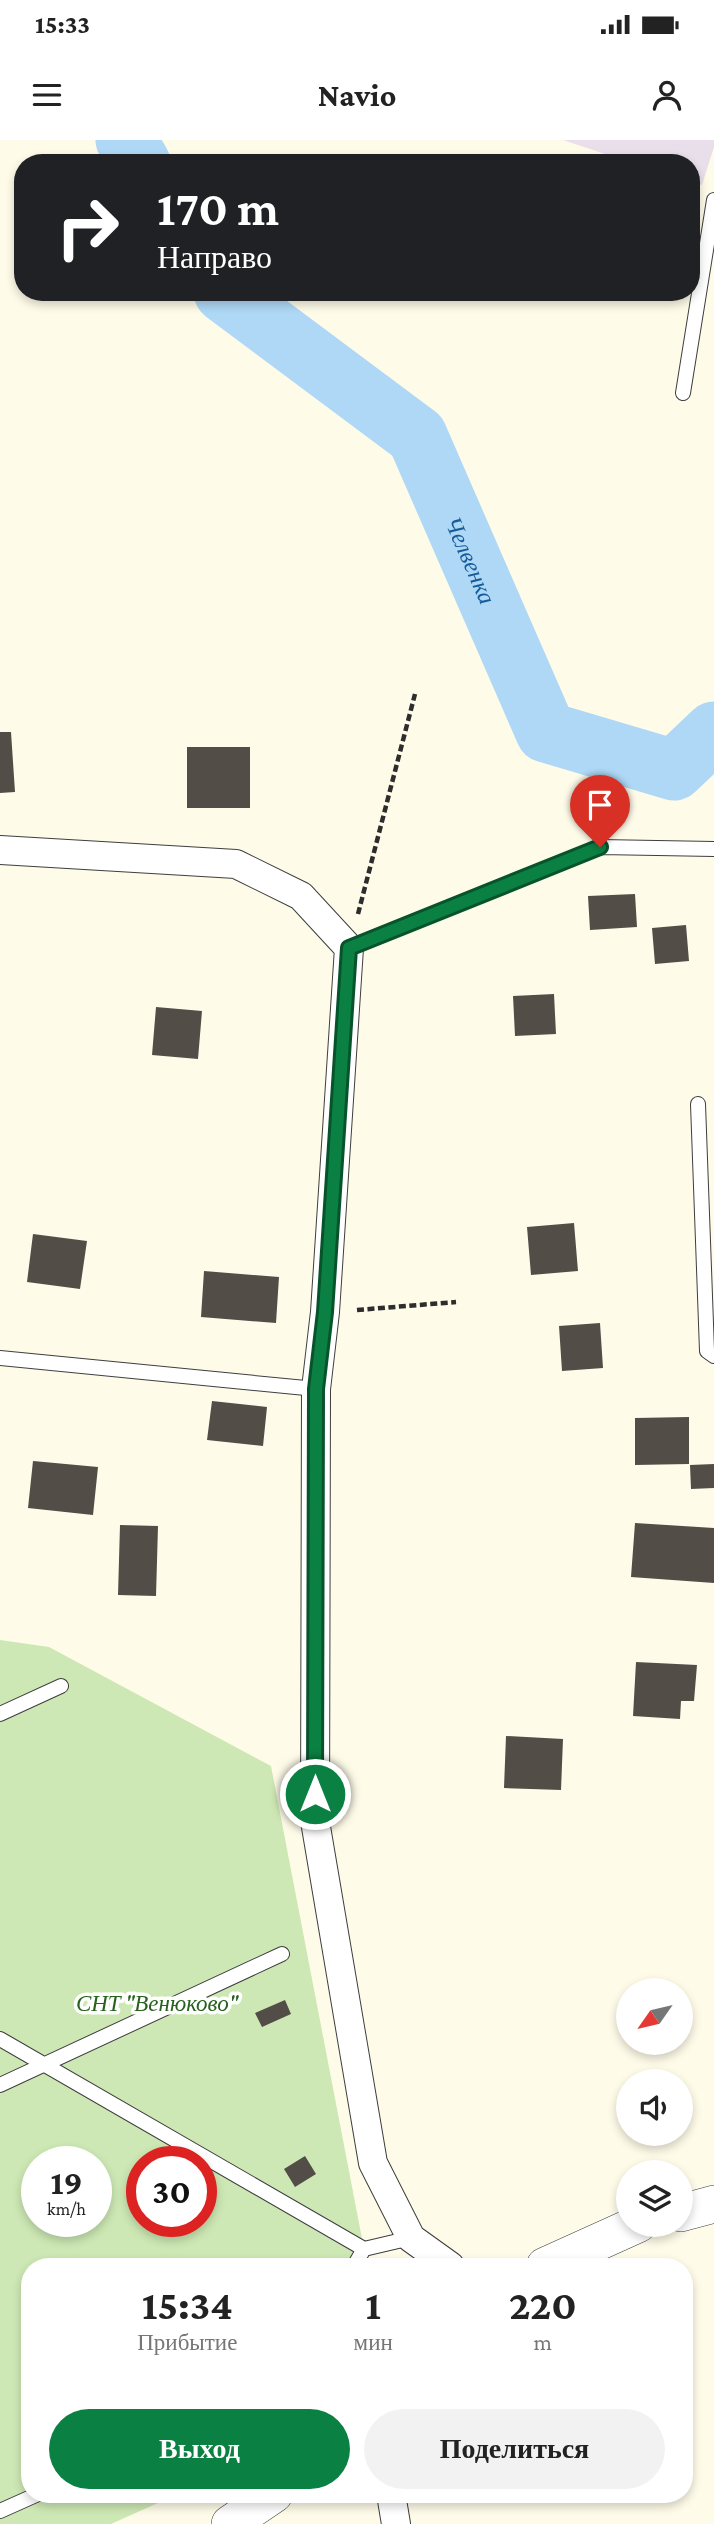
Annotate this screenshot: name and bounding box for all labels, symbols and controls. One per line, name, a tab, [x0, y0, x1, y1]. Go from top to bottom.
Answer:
text: 15:33	[35, 10, 90, 39]
icon: menu	[28, 76, 66, 114]
icon: person	[648, 76, 686, 114]
text: Navio	[318, 77, 396, 113]
text: 170 m	[157, 181, 279, 236]
icon: right	[42, 182, 133, 273]
text: Направо	[157, 239, 272, 275]
water label: Челвенка	[440, 512, 502, 608]
pin	[570, 775, 630, 847]
icon: arrive	[581, 786, 619, 824]
position arrow	[278, 1757, 352, 1831]
north arrow	[616, 1978, 693, 2054]
map controls	[616, 1978, 693, 2237]
park label: СНТ "Венюково"	[76, 1990, 240, 2016]
button: sound	[616, 2069, 693, 2146]
speed limit sign: 30	[126, 2146, 217, 2237]
button: layers	[616, 2160, 693, 2237]
text: 19	[50, 2163, 83, 2202]
text: km/h	[47, 2199, 86, 2219]
text: 15:34	[142, 2281, 233, 2328]
text: 1	[365, 2281, 381, 2328]
text: 220	[509, 2281, 577, 2328]
text: Прибытие	[137, 2329, 237, 2355]
text: мин	[354, 2329, 393, 2355]
text: m	[534, 2329, 552, 2355]
button: Выход	[49, 2409, 350, 2489]
button: Поделиться	[364, 2409, 665, 2489]

